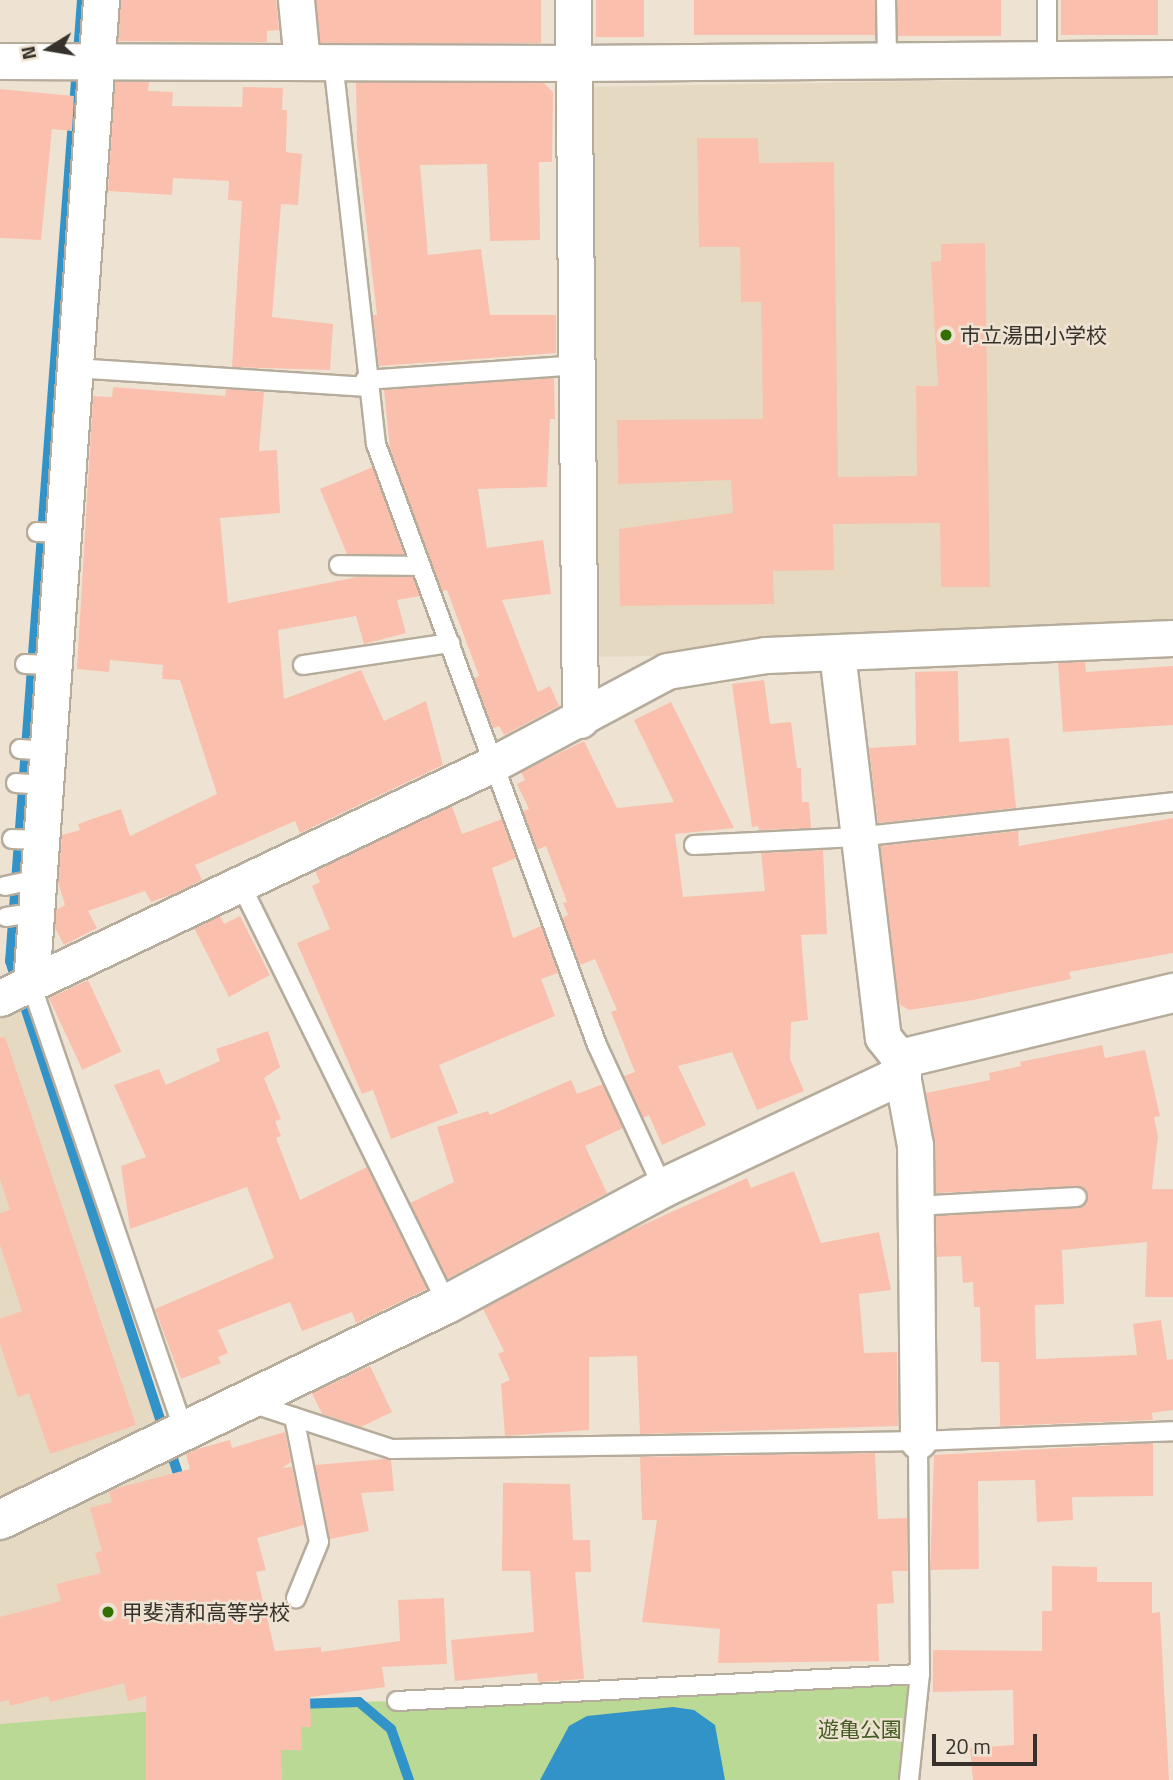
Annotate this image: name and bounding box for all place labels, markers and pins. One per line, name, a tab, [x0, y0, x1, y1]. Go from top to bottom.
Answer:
place label: 市立湯田小学校	[960, 322, 1107, 348]
marker: 市立湯田小学校	[938, 327, 954, 343]
place label: 甲斐清和高等学校	[122, 1599, 290, 1625]
marker: 甲斐清和高等学校	[100, 1604, 116, 1620]

